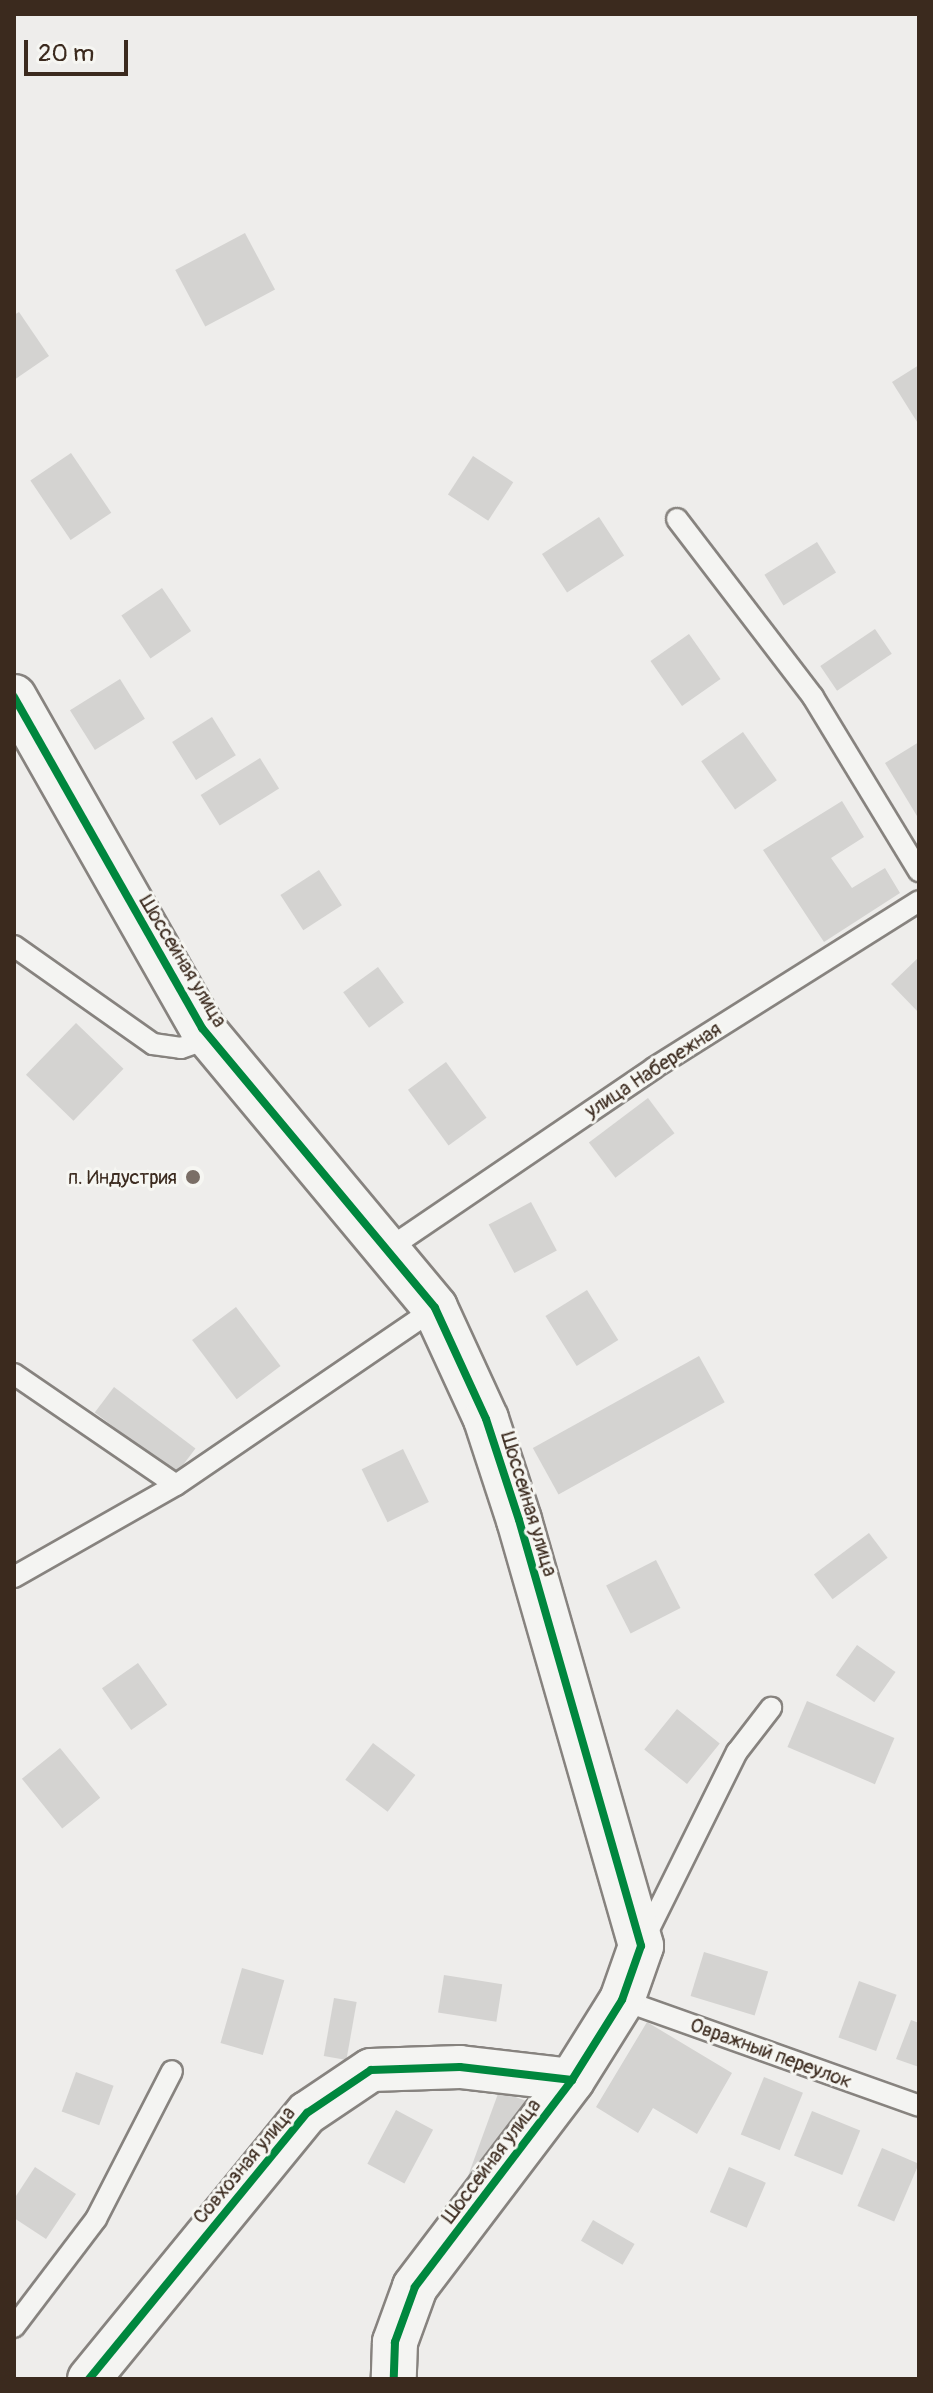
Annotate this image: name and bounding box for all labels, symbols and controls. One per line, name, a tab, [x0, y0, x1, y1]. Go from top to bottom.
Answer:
scale bar	[28, 24, 132, 74]
text: 20 m	[38, 39, 94, 68]
street label: Шоссейная улица	[134, 891, 232, 1031]
street label: улица Набережная	[580, 1017, 726, 1123]
place label: п. Индустрия	[68, 1165, 177, 1189]
marker: п. Индустрия	[184, 1168, 202, 1186]
street label: Шоссейная улица	[496, 1429, 562, 1579]
street label: Овражный переулок	[687, 2013, 855, 2093]
street label: Шоссейная улица	[436, 2094, 546, 2228]
street label: Совхозная улица	[188, 2101, 300, 2229]

